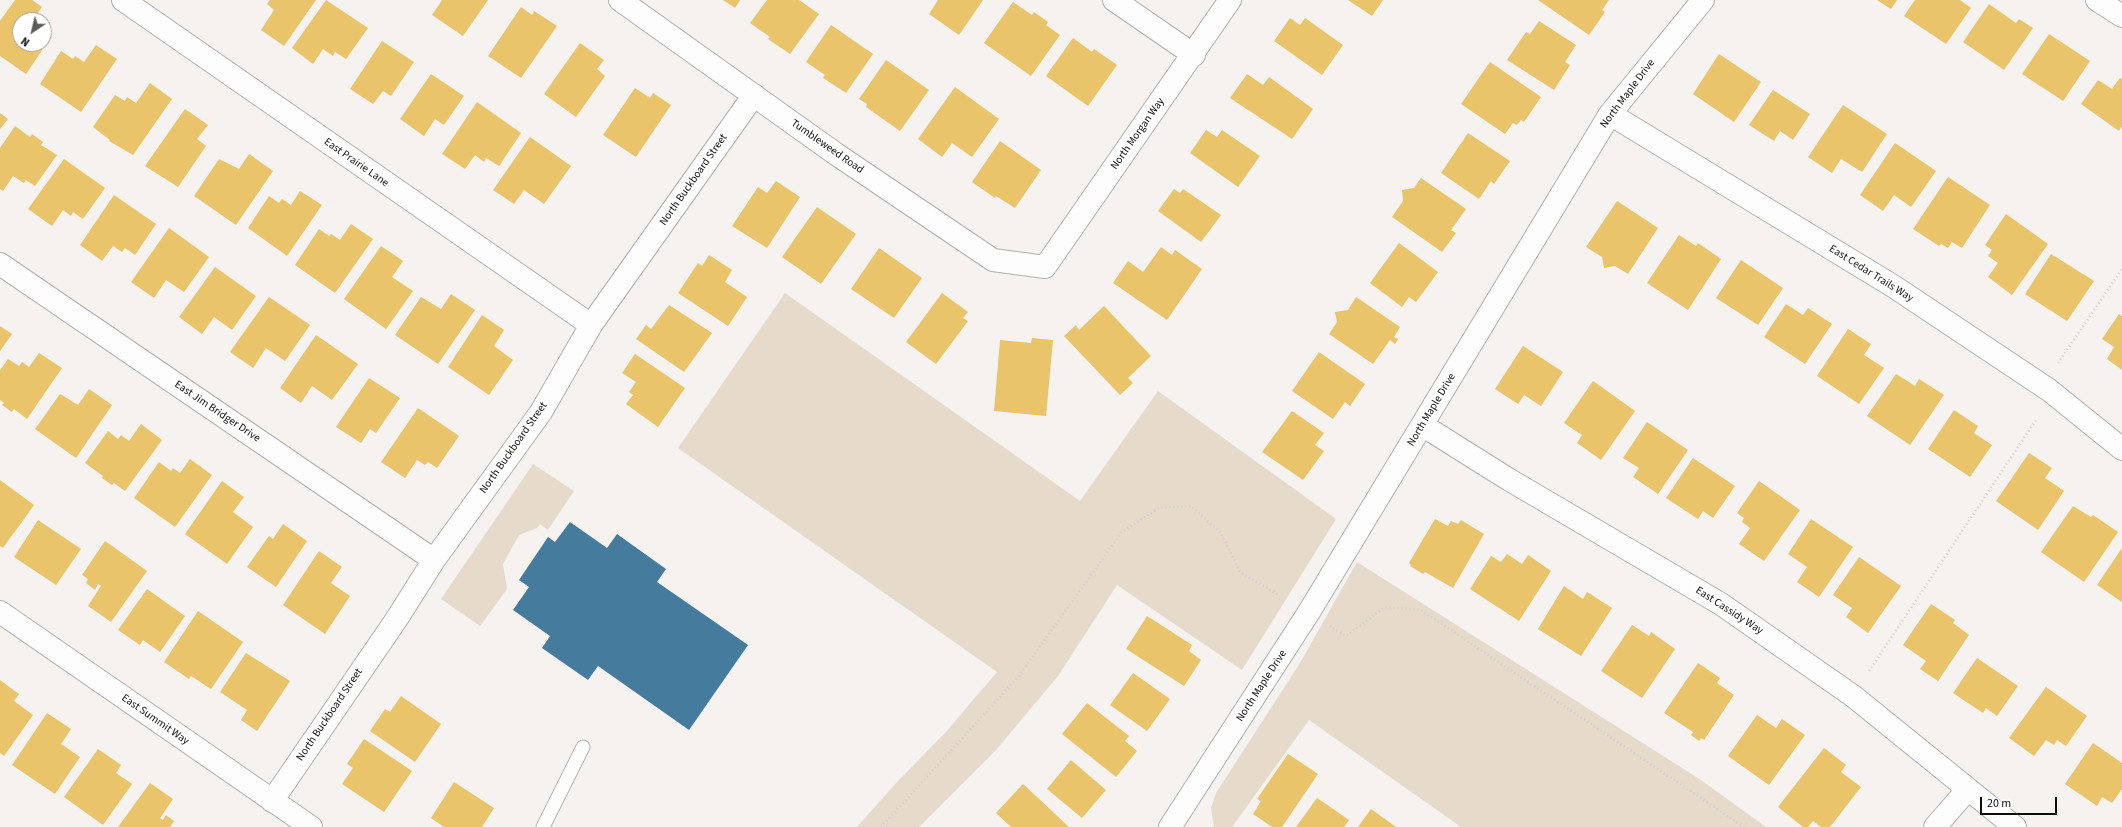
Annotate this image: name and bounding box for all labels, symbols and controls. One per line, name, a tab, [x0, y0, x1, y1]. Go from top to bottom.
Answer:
north arrow	[12, 12, 52, 52]
text: N	[18, 33, 33, 50]
street label: North Maple Drive	[1598, 57, 1658, 131]
street label: North Morgan Way	[1108, 96, 1168, 172]
street label: Tumbleweed Road	[788, 117, 866, 177]
street label: North Buckboard Street	[657, 132, 731, 228]
street label: East Prairie Lane	[321, 136, 391, 190]
street label: East Cedar Trails Way	[1826, 243, 1916, 305]
street label: North Maple Drive	[1405, 371, 1459, 449]
street label: East Jim Bridger Drive	[172, 378, 262, 446]
street label: North Buckboard Street	[477, 400, 551, 496]
street label: East Cassidy Way	[1693, 584, 1765, 638]
street label: North Maple Drive	[1234, 648, 1290, 724]
street label: North Buckboard Street	[294, 666, 366, 764]
street label: East Summit Way	[119, 692, 191, 748]
scale bar	[1982, 789, 2059, 815]
text: 20 m	[1987, 795, 2011, 812]

